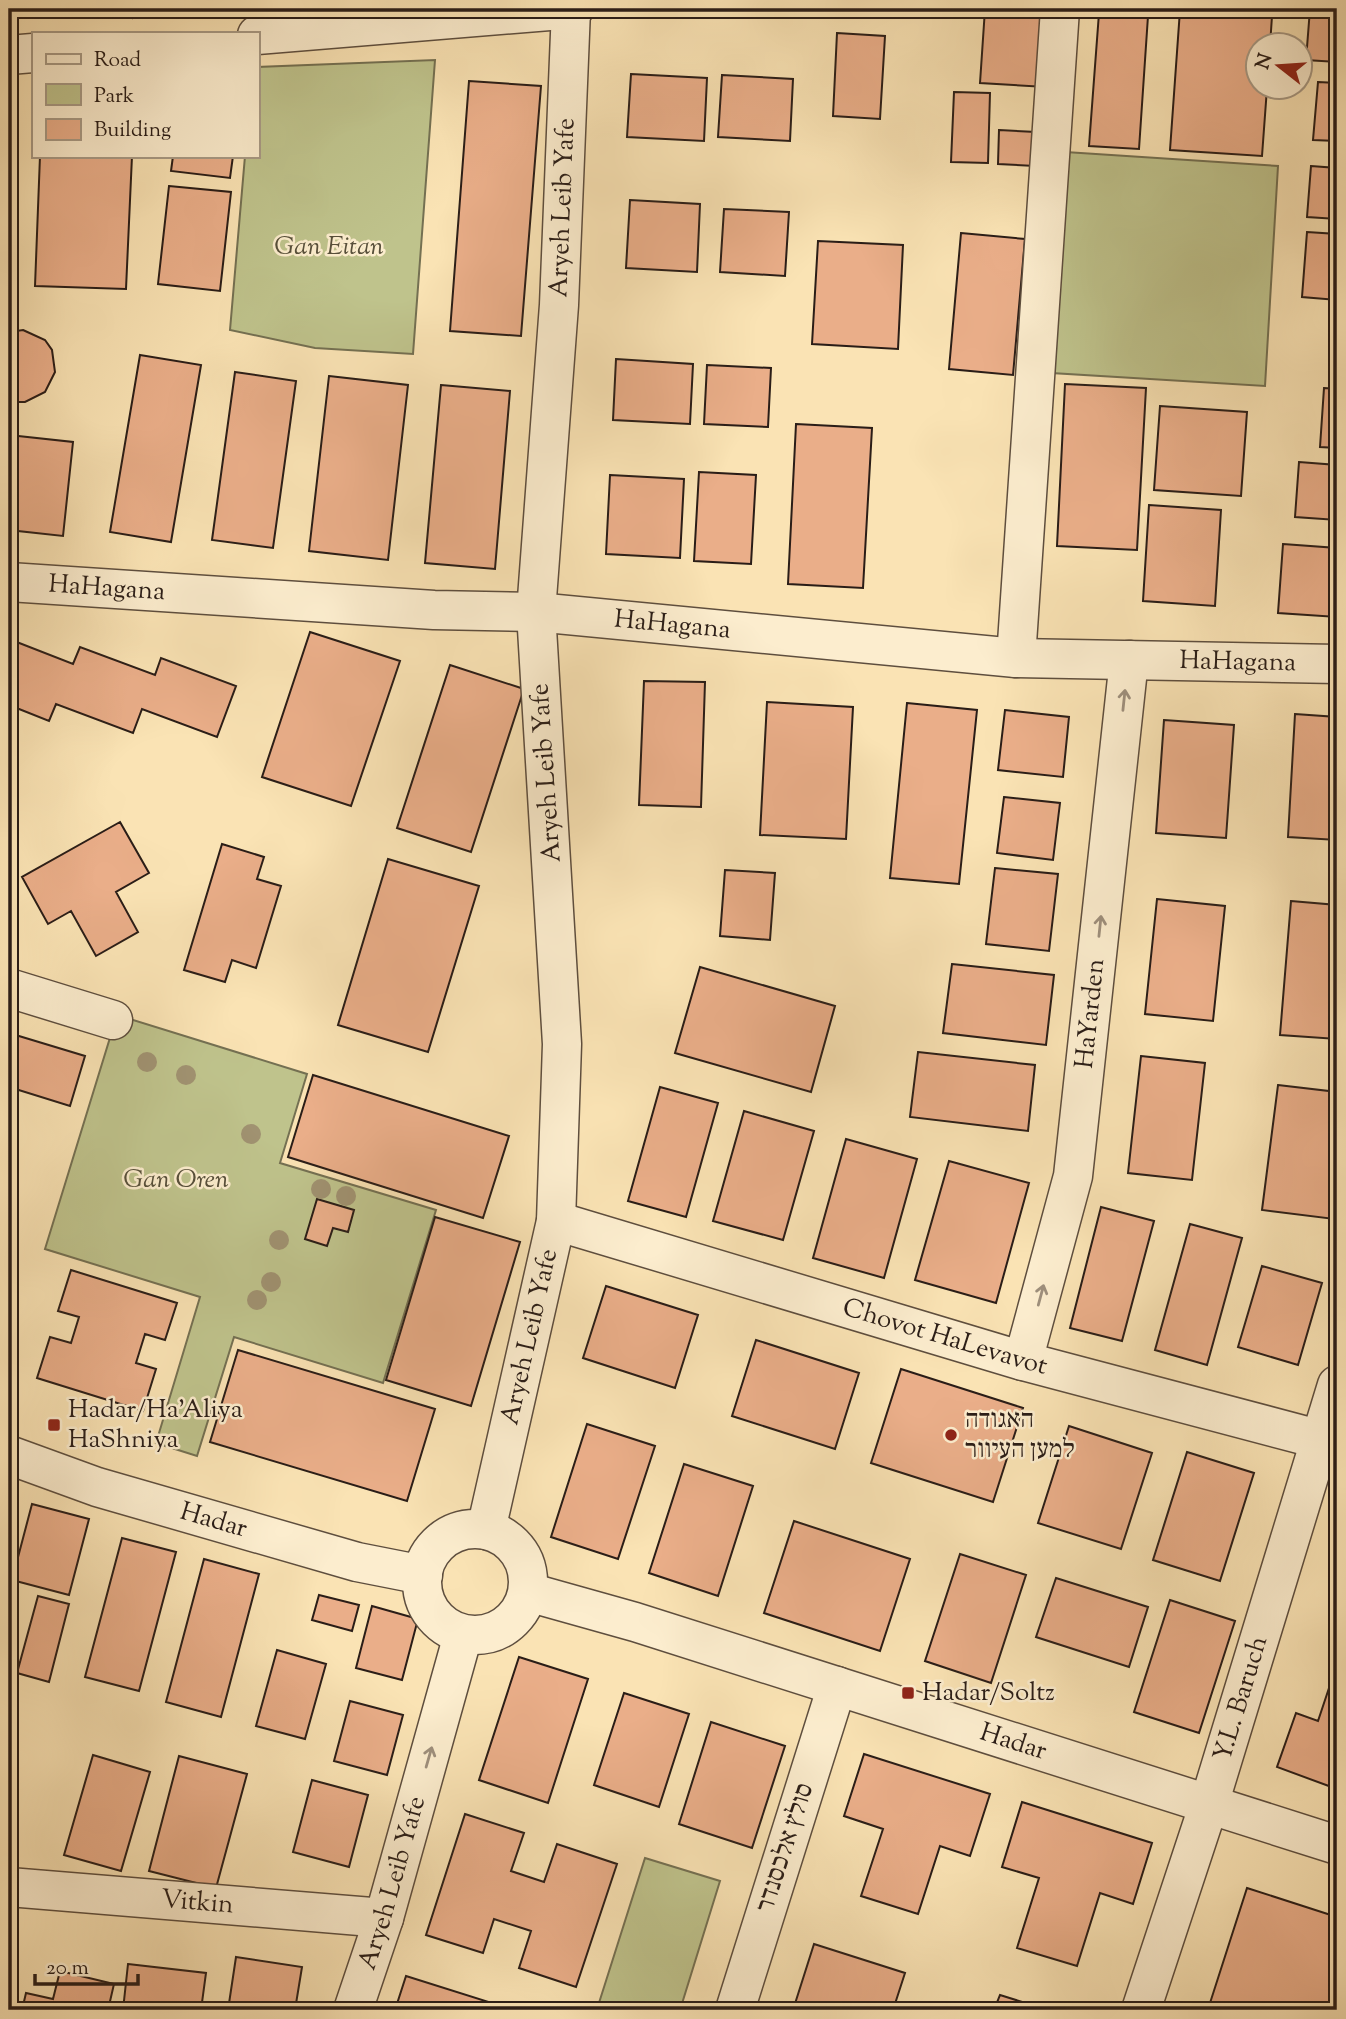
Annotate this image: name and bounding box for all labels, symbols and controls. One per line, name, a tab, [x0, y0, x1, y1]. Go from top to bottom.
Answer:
legend	[32, 32, 259, 158]
north arrow	[1244, 32, 1314, 102]
text: Road	[94, 46, 141, 76]
text: N	[1250, 51, 1280, 73]
text: Park	[94, 82, 135, 112]
text: Building	[94, 116, 171, 146]
street label: Aryeh Leib Yafe	[541, 117, 585, 298]
park label: Gan Eitan	[274, 229, 384, 266]
street label: HaHagana	[47, 566, 166, 611]
street label: HaHagana	[613, 601, 732, 649]
street label: HaHagana	[1179, 643, 1297, 682]
street label: Aryeh Leib Yafe	[522, 682, 572, 864]
one-way arrow	[1118, 689, 1131, 712]
one-way arrow	[1094, 916, 1107, 938]
street label: HaYarden	[1066, 957, 1115, 1070]
park label: Gan Oren	[123, 1162, 229, 1199]
street label: Aryeh Leib Yafe	[492, 1245, 568, 1429]
one-way arrow	[1035, 1284, 1048, 1307]
street label: Chovot HaLevavot	[838, 1289, 1051, 1385]
place label: Hadar/Ha'Aliya HaShniya	[68, 1392, 243, 1459]
place label: האגודה למען העיוור	[965, 1402, 1075, 1469]
marker: Hadar/Ha'Aliya HaShniya	[46, 1417, 62, 1433]
marker: האגודה למען העיוור	[943, 1427, 959, 1443]
street label: Hadar	[176, 1493, 252, 1548]
street label: Y.L. Baruch	[1205, 1632, 1278, 1766]
place label: Hadar/Soltz	[922, 1675, 1055, 1712]
marker: Hadar/Soltz	[900, 1685, 916, 1701]
street label: Hadar	[975, 1714, 1052, 1770]
one-way arrow	[423, 1747, 436, 1769]
street label: סולץ אלכסנדר	[748, 1778, 824, 1918]
street label: Aryeh Leib Yafe	[349, 1792, 436, 1975]
street label: Vitkin	[160, 1881, 235, 1924]
scale bar	[35, 1942, 138, 1986]
text: 20 m	[46, 1954, 89, 1984]

